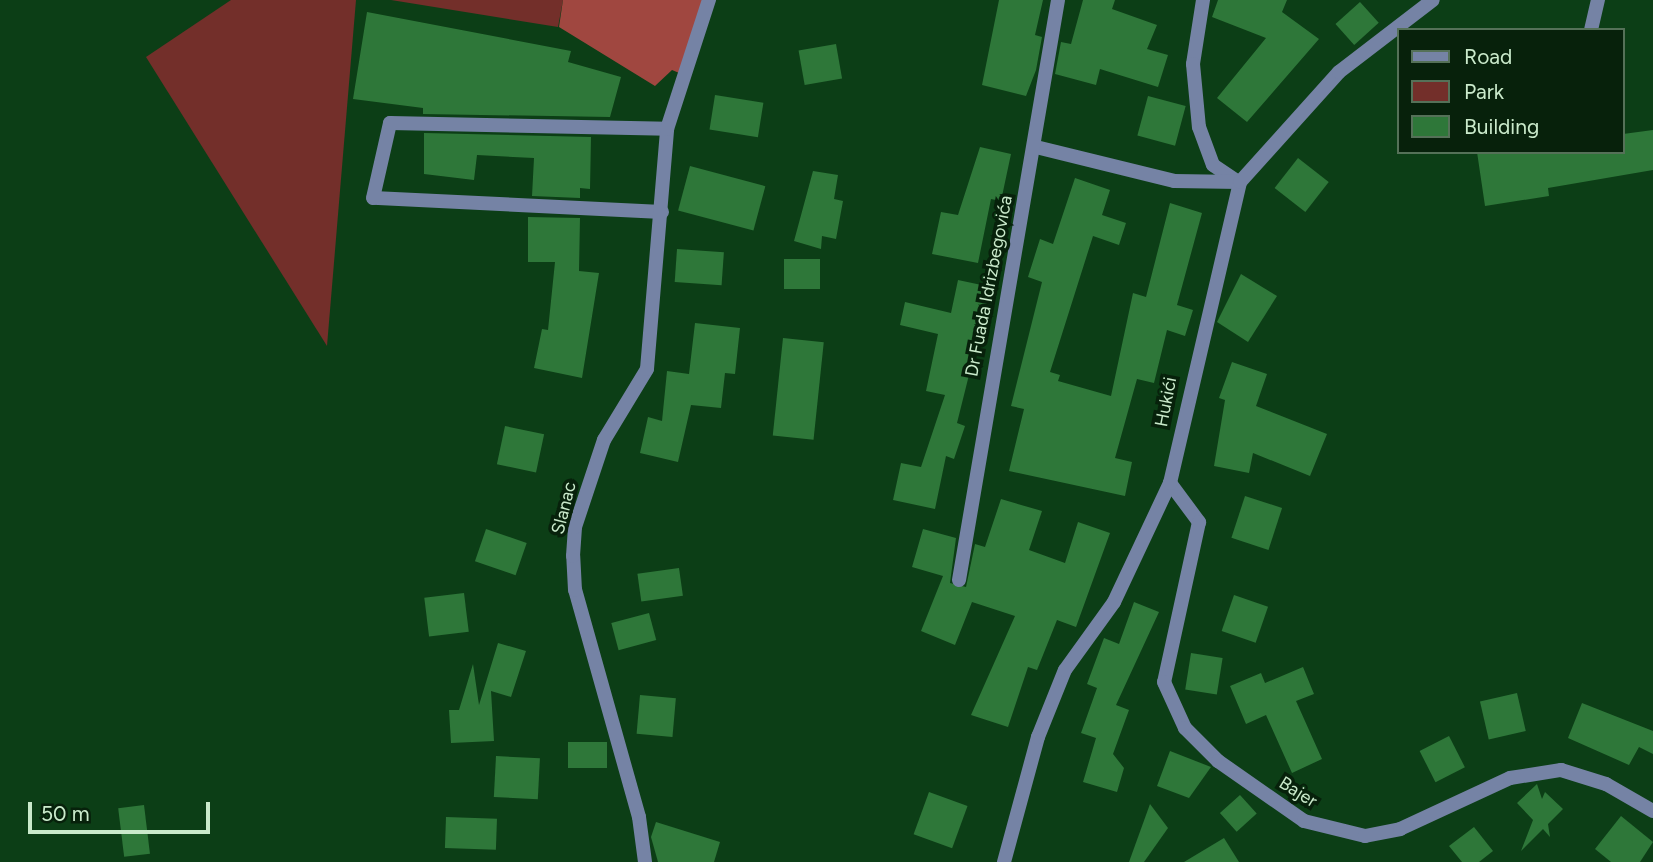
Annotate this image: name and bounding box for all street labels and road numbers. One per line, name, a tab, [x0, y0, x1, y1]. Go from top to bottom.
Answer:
street label: Dr Fuada Idrizbegovića	[961, 194, 1017, 378]
street label: Hukići	[1151, 375, 1181, 429]
street label: Slanac	[547, 480, 581, 536]
street label: Bajer	[1275, 772, 1321, 812]

